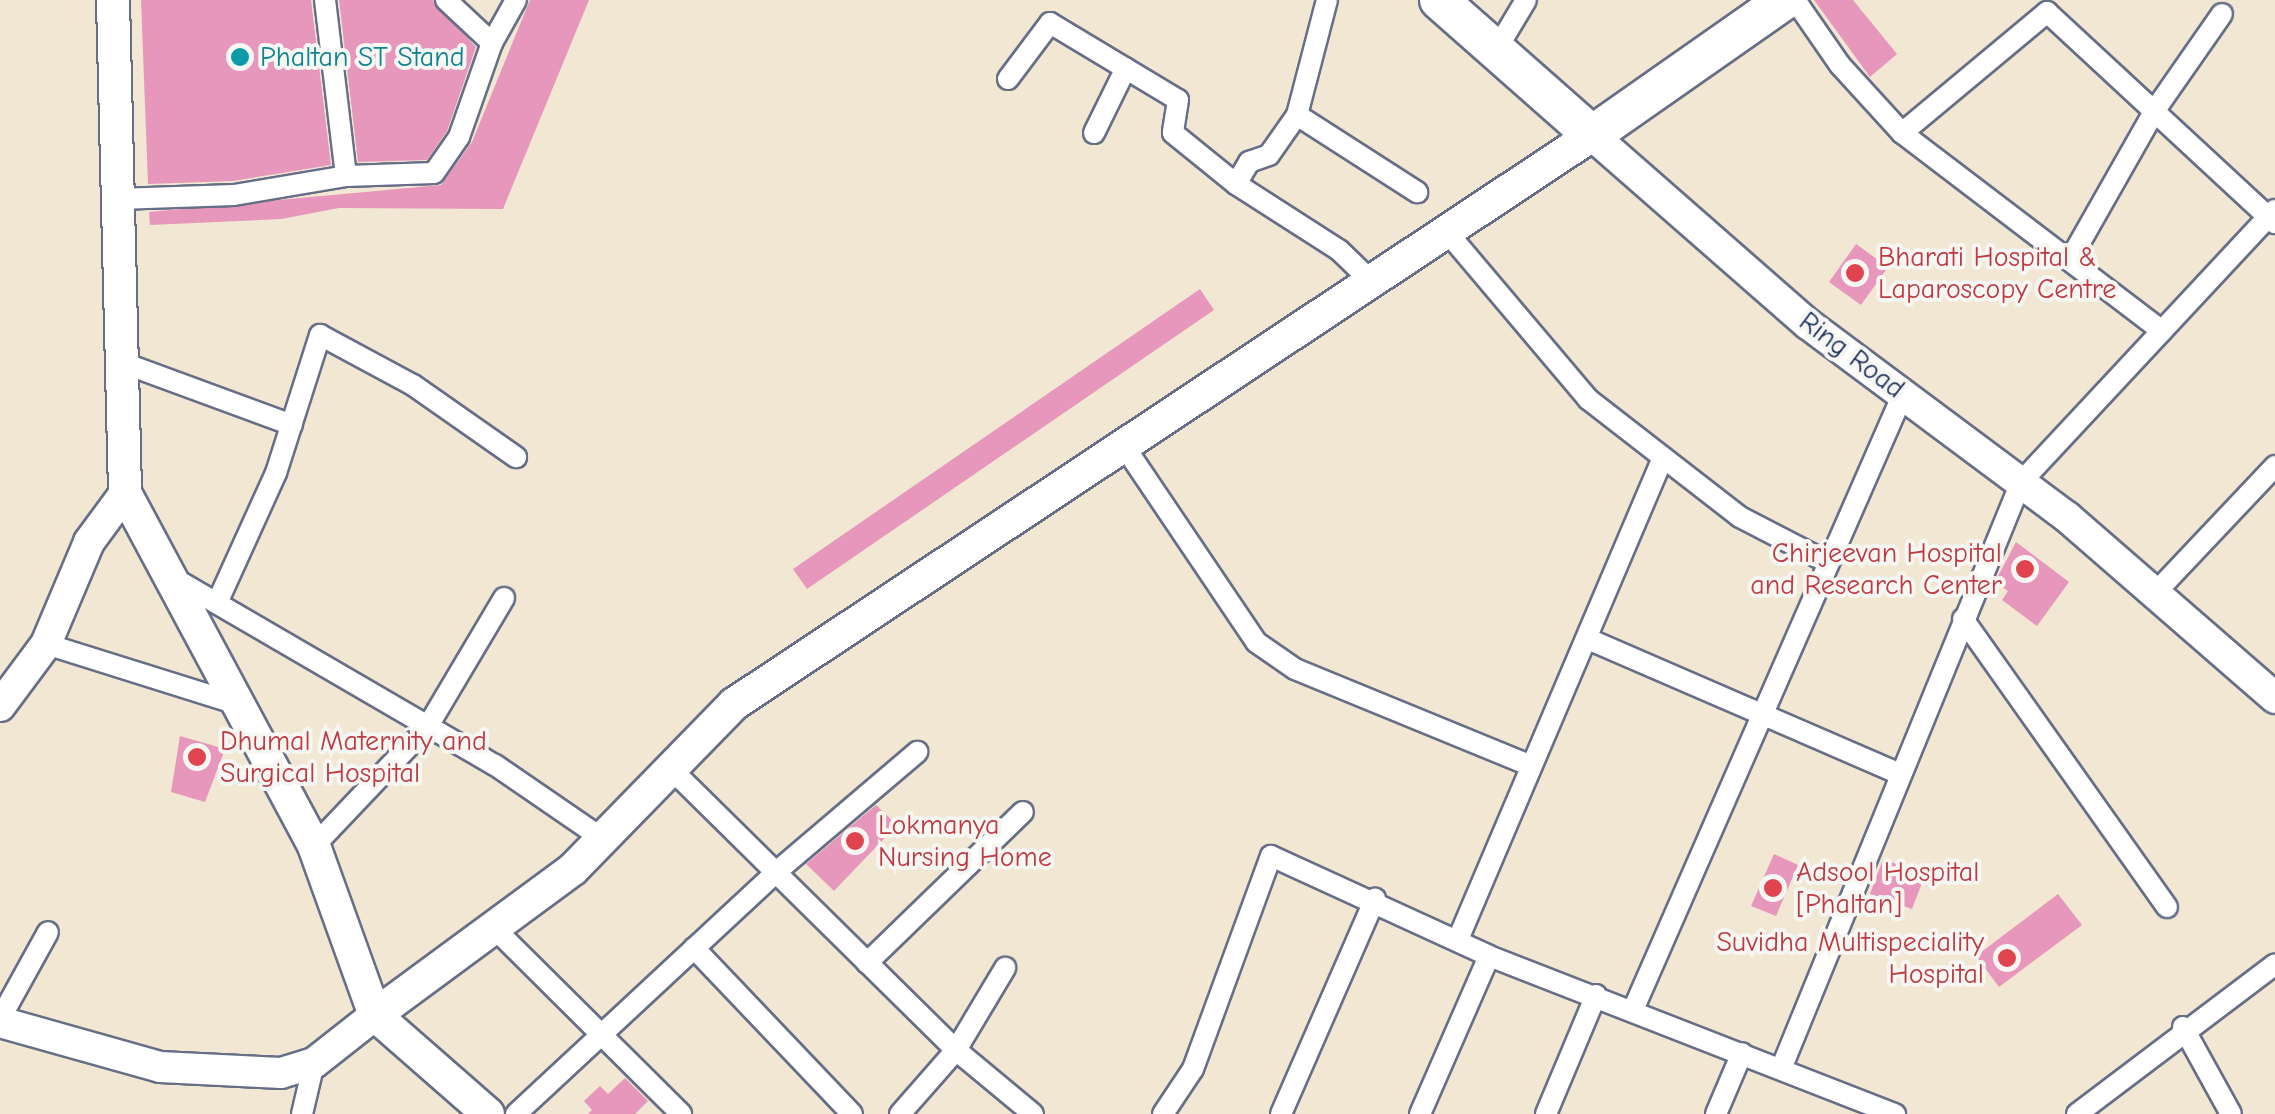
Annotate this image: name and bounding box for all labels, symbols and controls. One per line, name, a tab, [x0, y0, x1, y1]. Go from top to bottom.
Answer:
place label: Phaltan ST Stand	[260, 40, 465, 74]
marker: Phaltan ST Stand	[229, 46, 251, 68]
place label: Bharati Hospital & Laparoscopy Centre	[1878, 240, 2116, 306]
marker: Bharati Hospital & Laparoscopy Centre	[1842, 260, 1868, 286]
street label: Ring Road	[1793, 305, 1911, 405]
place label: Chirjeevan Hospital and Research Center	[1750, 536, 2002, 602]
marker: Chirjeevan Hospital and Research Center	[2012, 556, 2038, 582]
place label: Dhumal Maternity and Surgical Hospital	[220, 724, 487, 790]
marker: Dhumal Maternity and Surgical Hospital	[184, 744, 210, 770]
place label: Lokmanya Nursing Home	[878, 808, 1052, 874]
marker: Lokmanya Nursing Home	[842, 828, 868, 854]
place label: Adsool Hospital [Phaltan]	[1796, 855, 1979, 921]
marker: Adsool Hospital [Phaltan]	[1760, 875, 1786, 901]
place label: Suvidha Multispeciality Hospital	[1716, 925, 1984, 991]
marker: Suvidha Multispeciality Hospital	[1994, 945, 2020, 971]

